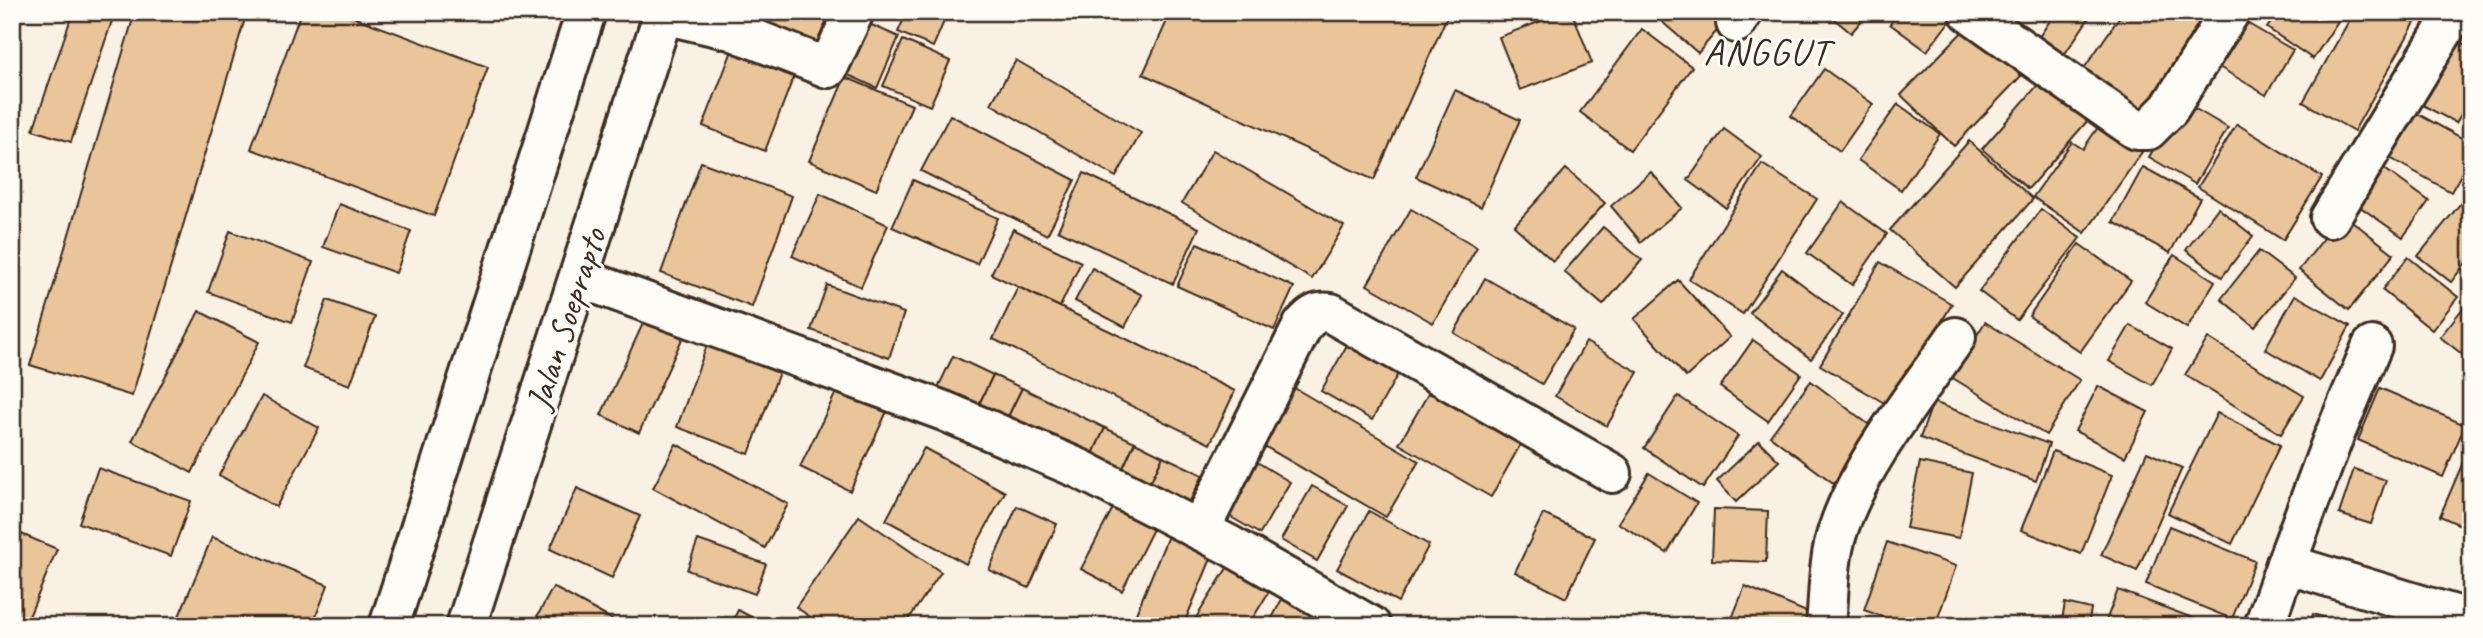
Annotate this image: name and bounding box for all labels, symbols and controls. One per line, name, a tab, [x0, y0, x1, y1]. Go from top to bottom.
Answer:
district label: ANGGUT	[1704, 28, 1836, 75]
street label: Jalan Soeprapto	[515, 221, 617, 417]

